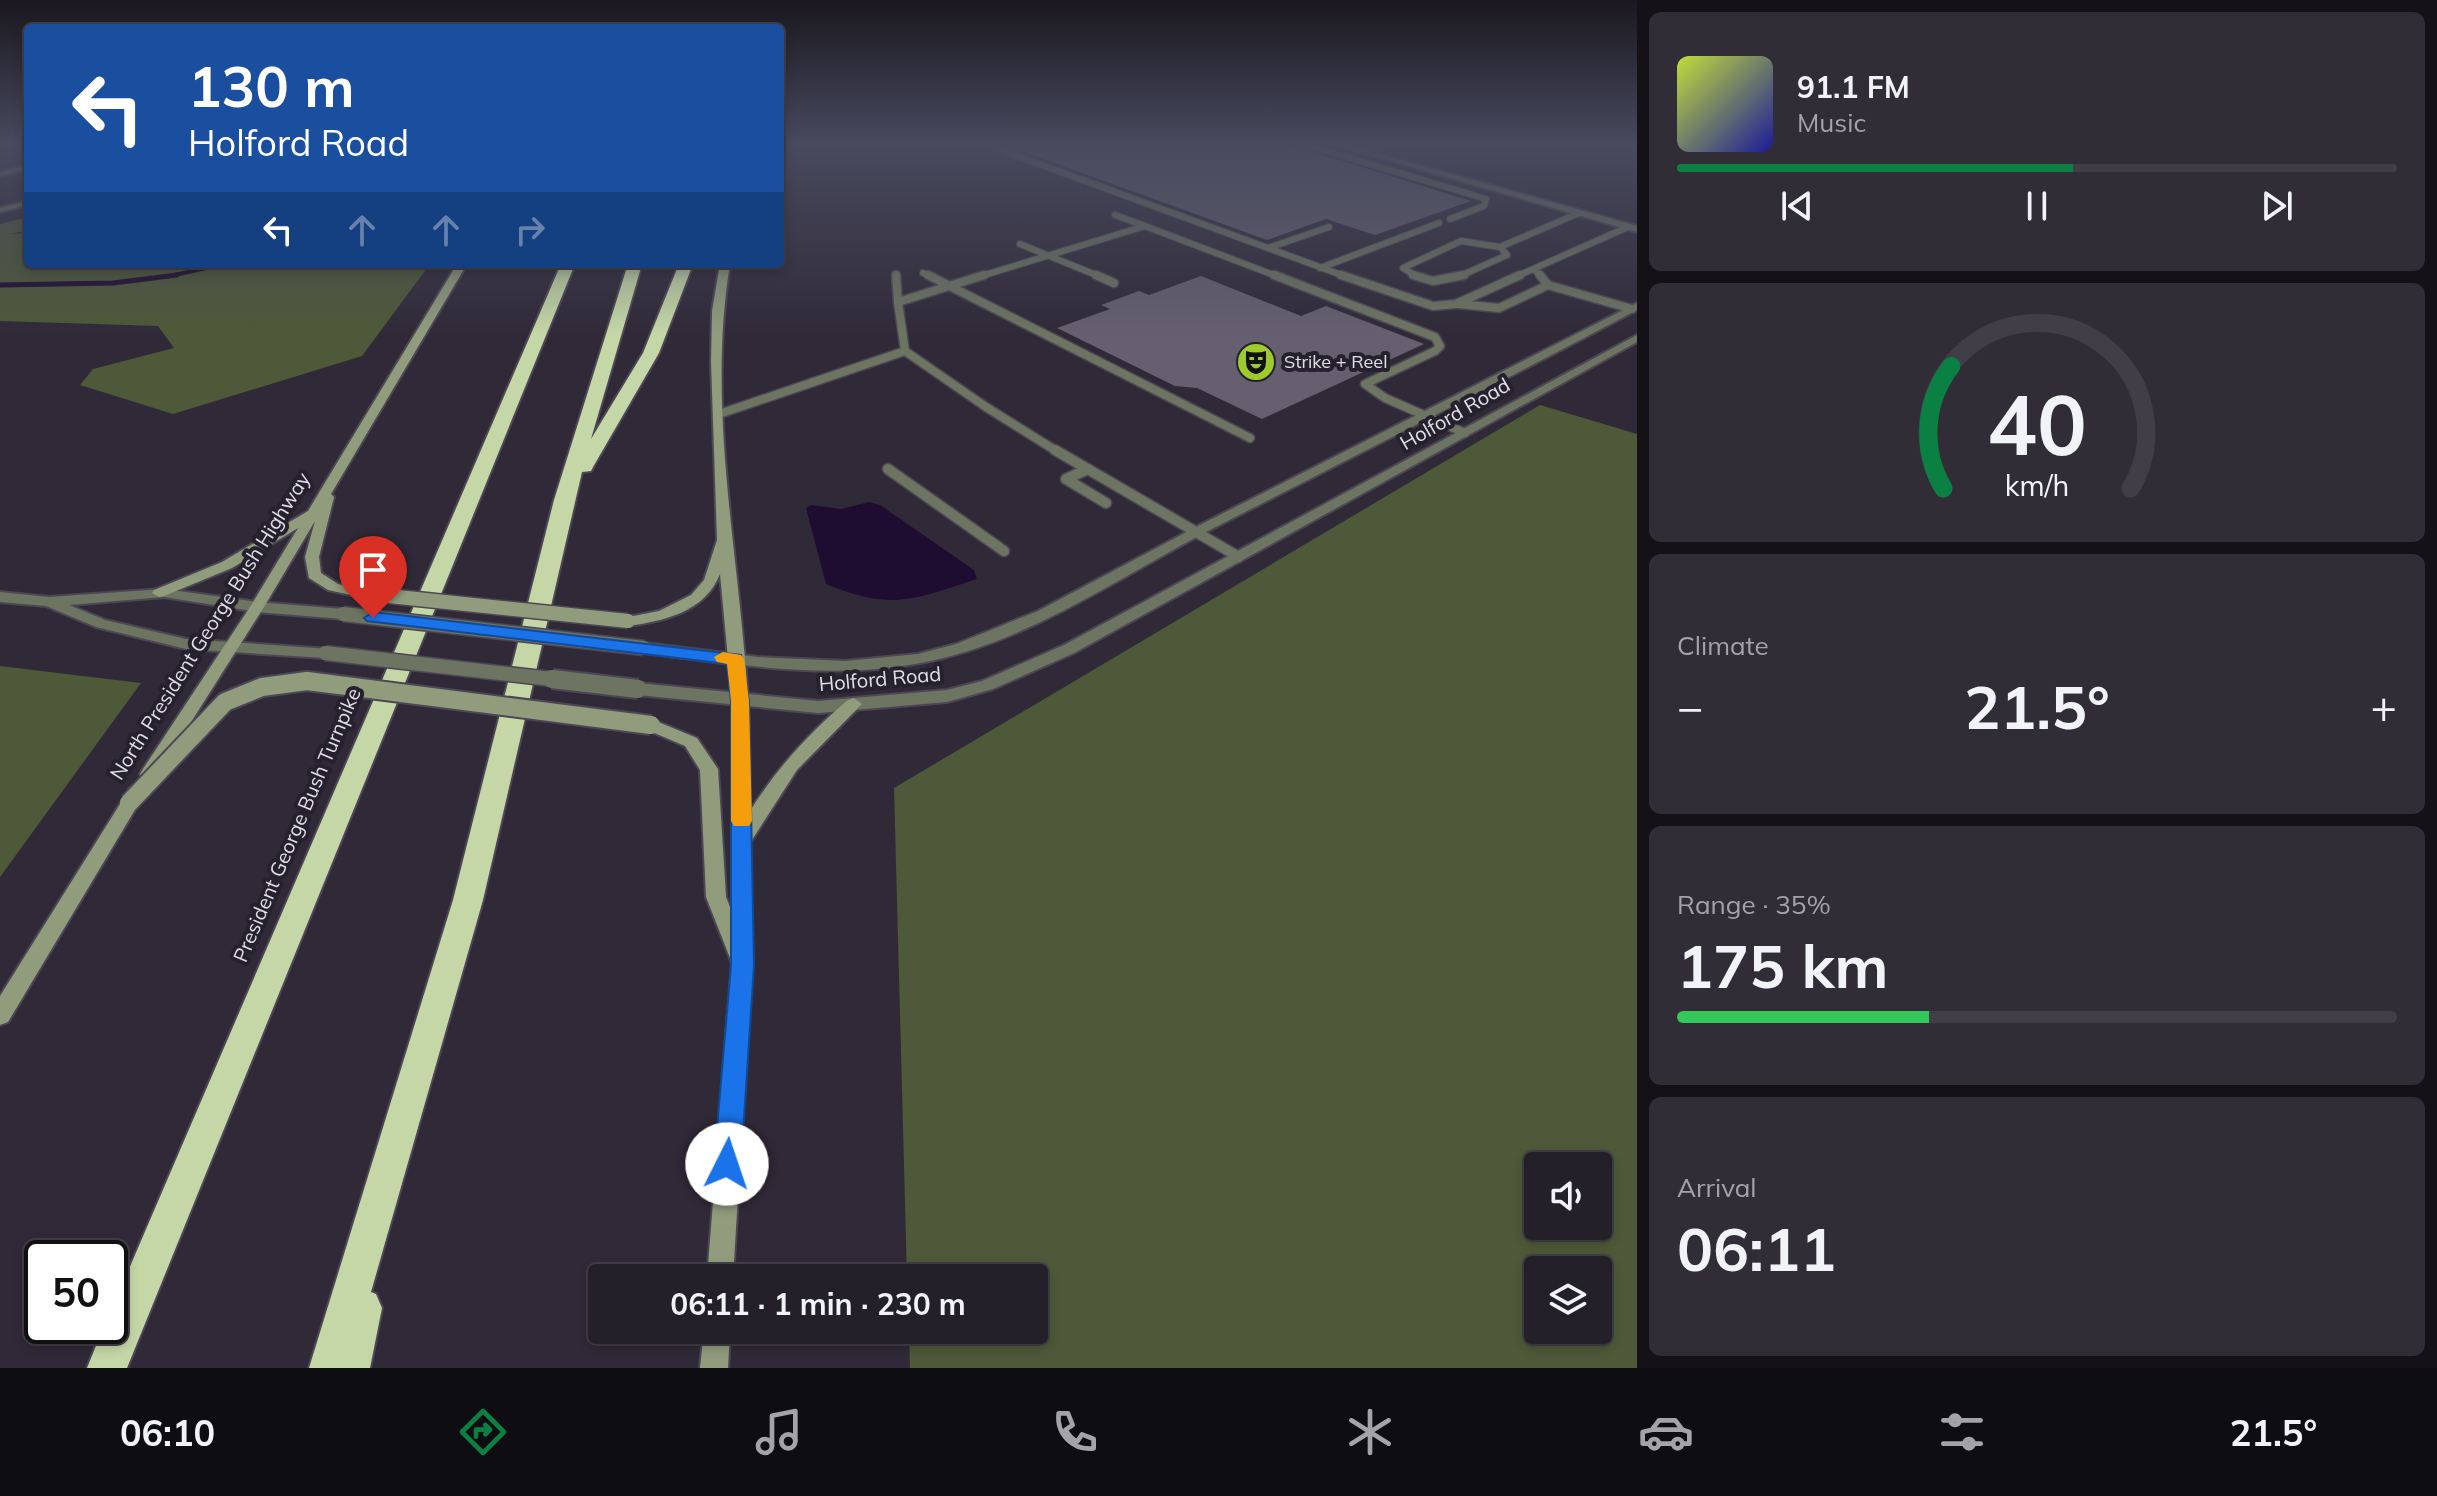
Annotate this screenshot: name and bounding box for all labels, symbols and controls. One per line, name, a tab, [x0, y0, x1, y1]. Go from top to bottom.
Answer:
text: 130 m	[188, 51, 355, 121]
icon: left	[56, 56, 160, 160]
text: 91.1 FM	[1797, 68, 1910, 106]
text: Music	[1797, 106, 1866, 139]
text: Holford Road	[188, 120, 409, 165]
icon: previous	[1775, 184, 1819, 228]
icon: pause	[2015, 184, 2059, 228]
icon: next	[2255, 184, 2299, 228]
icon: left	[256, 208, 300, 252]
icon: ahead	[340, 208, 384, 252]
icon: ahead	[424, 208, 468, 252]
icon: right	[508, 208, 552, 252]
theatre icon: Strike + Reel	[1235, 341, 1277, 383]
place label: Strike + Reel	[1284, 350, 1387, 373]
text: 40	[1987, 370, 2087, 475]
street label: Holford Road	[1395, 372, 1514, 455]
street label: North President George Bush Highway	[104, 467, 315, 784]
text: km/h	[2005, 467, 2069, 503]
pin	[339, 536, 407, 618]
icon: arrive	[351, 548, 395, 592]
text: Climate	[1677, 629, 1769, 662]
street label: Holford Road	[818, 661, 942, 696]
text: 21.5°	[1964, 669, 2110, 744]
text: −	[1677, 679, 1703, 734]
text: +	[2371, 679, 2397, 734]
street label: President George Bush Turnpike	[227, 684, 366, 966]
text: Range · 35%	[1677, 888, 1831, 921]
text: 175 km	[1677, 928, 1889, 1003]
position arrow	[685, 1122, 769, 1206]
map controls	[1524, 1152, 1612, 1344]
button: sound	[1524, 1152, 1612, 1240]
text: Arrival	[1677, 1171, 1757, 1204]
text: 06:11	[1677, 1211, 1836, 1286]
speed limit sign: 50	[24, 1240, 128, 1344]
button: layers	[1524, 1256, 1612, 1344]
text: 06:11 · 1 min · 230 m	[670, 1285, 966, 1323]
icon: directions	[455, 1404, 511, 1460]
icon: music	[751, 1404, 807, 1460]
icon: phone	[1047, 1404, 1103, 1460]
icon: climate	[1342, 1404, 1398, 1460]
icon: car	[1638, 1404, 1694, 1460]
icon: filters	[1934, 1404, 1990, 1460]
text: 06:10	[120, 1410, 215, 1455]
text: 21.5°	[2230, 1410, 2317, 1455]

